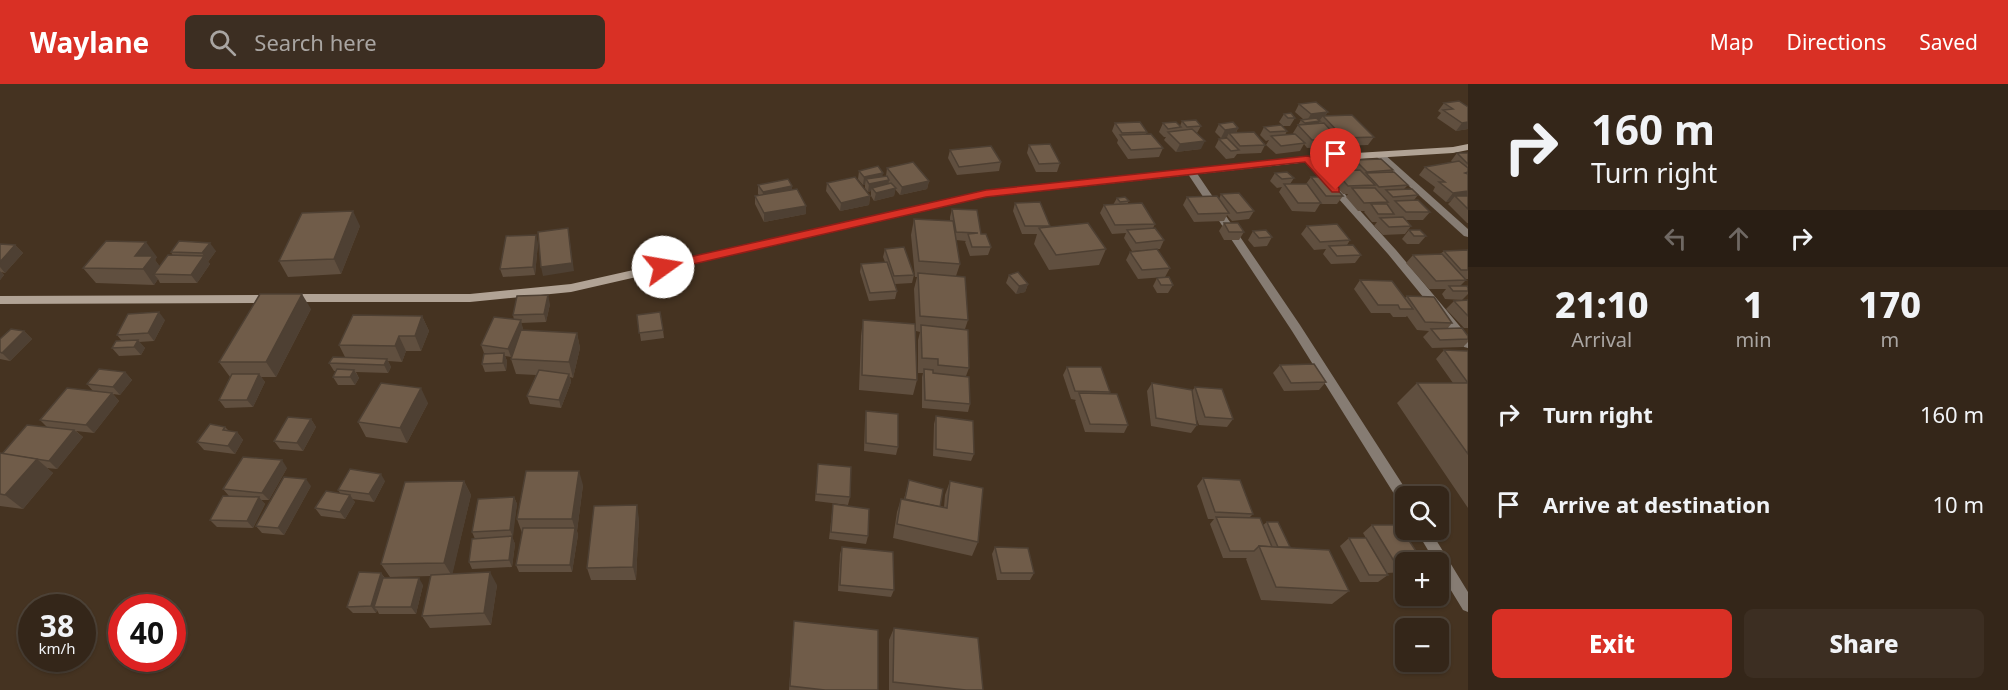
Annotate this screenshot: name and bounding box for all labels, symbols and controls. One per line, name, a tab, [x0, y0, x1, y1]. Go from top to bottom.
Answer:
search box	[185, 15, 605, 69]
text: Waylane	[30, 23, 149, 61]
icon: search	[206, 26, 239, 59]
text: Search here	[254, 27, 377, 57]
text: Map	[1710, 28, 1754, 56]
text: Directions	[1787, 28, 1886, 56]
text: Saved	[1919, 28, 1978, 56]
text: 160 m	[1591, 100, 1715, 157]
icon: right	[1492, 108, 1570, 186]
pin	[1310, 128, 1361, 190]
icon: arrive	[1319, 137, 1352, 170]
text: Turn right	[1591, 154, 1717, 191]
icon: left	[1659, 222, 1692, 255]
icon: ahead	[1722, 222, 1755, 255]
icon: right	[1785, 222, 1818, 255]
position arrow	[631, 235, 695, 299]
text: 21:10	[1555, 280, 1648, 329]
text: 1	[1743, 280, 1764, 329]
text: 170	[1859, 280, 1921, 329]
text: Arrival	[1571, 326, 1632, 353]
text: min	[1735, 326, 1772, 353]
text: m	[1880, 326, 1899, 353]
icon: right	[1492, 398, 1525, 431]
text: Turn right	[1543, 399, 1653, 429]
text: 160 m	[1920, 399, 1984, 429]
map controls	[1395, 486, 1449, 672]
button: search	[1395, 486, 1449, 540]
icon: arrive	[1492, 488, 1525, 521]
text: Arrive at destination	[1543, 489, 1770, 519]
text: 10 m	[1933, 489, 1984, 519]
button: +	[1395, 552, 1449, 606]
speed limit sign: 40	[108, 594, 186, 672]
text: 38	[40, 605, 74, 646]
button: Exit	[1492, 609, 1732, 678]
button: Share	[1744, 609, 1984, 678]
button: −	[1395, 618, 1449, 672]
text: km/h	[39, 638, 75, 658]

